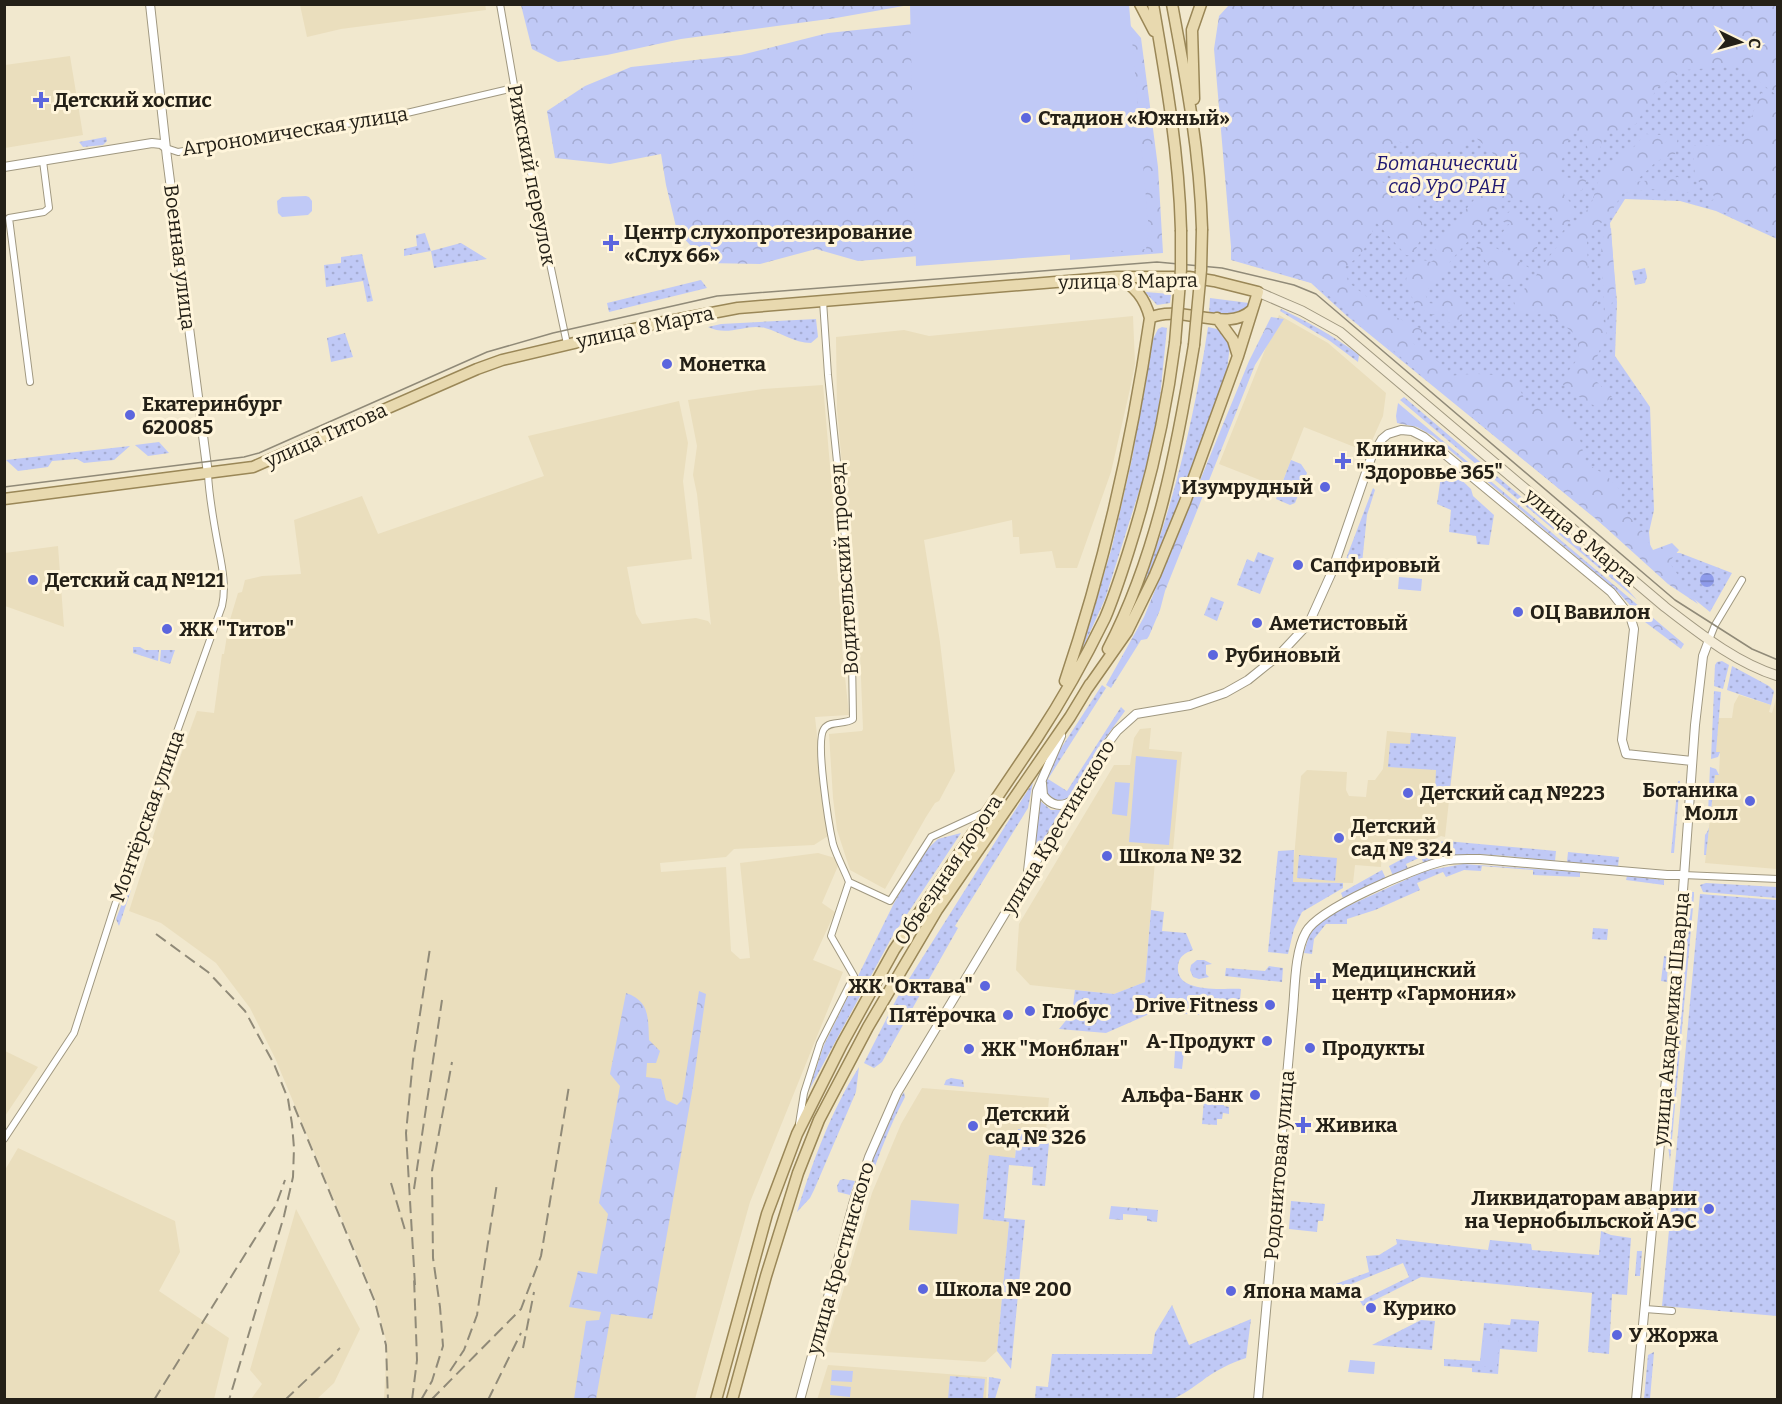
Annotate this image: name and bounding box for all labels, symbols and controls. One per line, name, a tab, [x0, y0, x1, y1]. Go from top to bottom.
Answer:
north arrow	[1710, 12, 1770, 72]
text: С	[1745, 37, 1764, 49]
street label: Рижский переулок	[503, 82, 561, 268]
place label: Детский хоспис	[54, 88, 212, 112]
marker: Детский хоспис	[32, 91, 50, 109]
street label: Агрономическая улица	[180, 101, 410, 161]
place label: Стадион «Южный»	[1038, 106, 1230, 130]
marker: Стадион «Южный»	[1019, 111, 1033, 125]
park label: Ботанический сад УрО РАН	[1376, 151, 1518, 198]
street label: Военная улица	[159, 183, 201, 331]
place label: Центр слухопротезирование «Слух 66»	[624, 220, 912, 267]
marker: Центр слухопротезирование «Слух 66»	[602, 234, 620, 252]
street label: улица 8 Марта	[1057, 268, 1198, 294]
street label: улица 8 Марта	[573, 301, 716, 353]
place label: Монетка	[679, 352, 766, 376]
marker: Монетка	[660, 357, 674, 371]
place label: Екатеринбург 620085	[142, 392, 282, 439]
street label: улица Титова	[260, 397, 391, 473]
marker: Екатеринбург 620085	[123, 408, 137, 422]
place label: Клиника "Здоровье 365"	[1356, 437, 1503, 484]
marker: Клиника "Здоровье 365"	[1334, 452, 1352, 470]
street label: Водительский проезд	[825, 462, 863, 676]
place label: Изумрудный	[1181, 475, 1313, 499]
marker: Изумрудный	[1318, 480, 1332, 494]
street label: улица 8 Марта	[1519, 482, 1642, 591]
place label: Сапфировый	[1310, 553, 1440, 577]
marker: Сапфировый	[1291, 558, 1305, 572]
place label: Детский сад №121	[45, 568, 225, 592]
marker: Детский сад №121	[26, 573, 40, 587]
place label: ОЦ Вавилон	[1530, 600, 1650, 624]
marker: ОЦ Вавилон	[1511, 605, 1525, 619]
place label: Аметистовый	[1269, 611, 1408, 635]
marker: Аметистовый	[1250, 616, 1264, 630]
place label: ЖК "Титов"	[179, 617, 294, 641]
marker: ЖК "Титов"	[160, 622, 174, 636]
place label: Рубиновый	[1225, 643, 1341, 667]
marker: Рубиновый	[1206, 648, 1220, 662]
street label: Монтёрская улица	[105, 727, 189, 905]
street label: улица Крестинского	[996, 735, 1120, 919]
place label: Ботаника Молл	[1643, 778, 1738, 825]
place label: Детский сад №223	[1420, 781, 1605, 805]
marker: Детский сад №223	[1401, 786, 1415, 800]
street label: Объездная дорога	[889, 790, 1007, 950]
marker: Ботаника Молл	[1743, 794, 1757, 808]
place label: Детский сад № 324	[1351, 814, 1452, 861]
marker: Детский сад № 324	[1332, 831, 1346, 845]
place label: Школа № 32	[1119, 844, 1242, 868]
marker: Школа № 32	[1100, 849, 1114, 863]
street label: улица Академика Шварца	[1648, 891, 1694, 1148]
place label: Медицинский центр «Гармония»	[1332, 958, 1516, 1005]
marker: Медицинский центр «Гармония»	[1309, 972, 1327, 990]
place label: ЖК "Октава"	[848, 974, 973, 998]
marker: ЖК "Октава"	[978, 979, 992, 993]
place label: Drive Fitness	[1135, 993, 1258, 1017]
marker: Drive Fitness	[1263, 998, 1277, 1012]
place label: Глобус	[1042, 999, 1109, 1023]
place label: Пятёрочка	[889, 1003, 996, 1027]
marker: Глобус	[1023, 1004, 1037, 1018]
marker: Пятёрочка	[1001, 1008, 1015, 1022]
place label: А-Продукт	[1146, 1029, 1255, 1053]
marker: А-Продукт	[1260, 1034, 1274, 1048]
place label: Продукты	[1322, 1036, 1425, 1060]
place label: ЖК "Монблан"	[981, 1037, 1128, 1061]
marker: Продукты	[1303, 1041, 1317, 1055]
marker: ЖК "Монблан"	[962, 1042, 976, 1056]
street label: Родонитовая улица	[1259, 1069, 1299, 1261]
place label: Альфа-Банк	[1122, 1083, 1244, 1107]
marker: Альфа-Банк	[1248, 1088, 1262, 1102]
place label: Детский сад № 326	[985, 1102, 1086, 1149]
place label: Живика	[1315, 1113, 1397, 1137]
marker: Живика	[1296, 1118, 1310, 1132]
marker: Детский сад № 326	[966, 1119, 980, 1133]
street label: улица Крестинского	[801, 1159, 879, 1358]
place label: Ликвидаторам аварии на Чернобыльской АЭС	[1465, 1186, 1697, 1233]
marker: Ликвидаторам аварии на Чернобыльской АЭС	[1702, 1202, 1716, 1216]
place label: Школа № 200	[935, 1277, 1072, 1301]
place label: Япона мама	[1243, 1279, 1362, 1303]
marker: Школа № 200	[916, 1282, 930, 1296]
marker: Япона мама	[1224, 1284, 1238, 1298]
place label: Курико	[1383, 1296, 1456, 1320]
marker: Курико	[1364, 1301, 1378, 1315]
place label: У Жоржа	[1629, 1323, 1718, 1347]
marker: У Жоржа	[1610, 1328, 1624, 1342]

